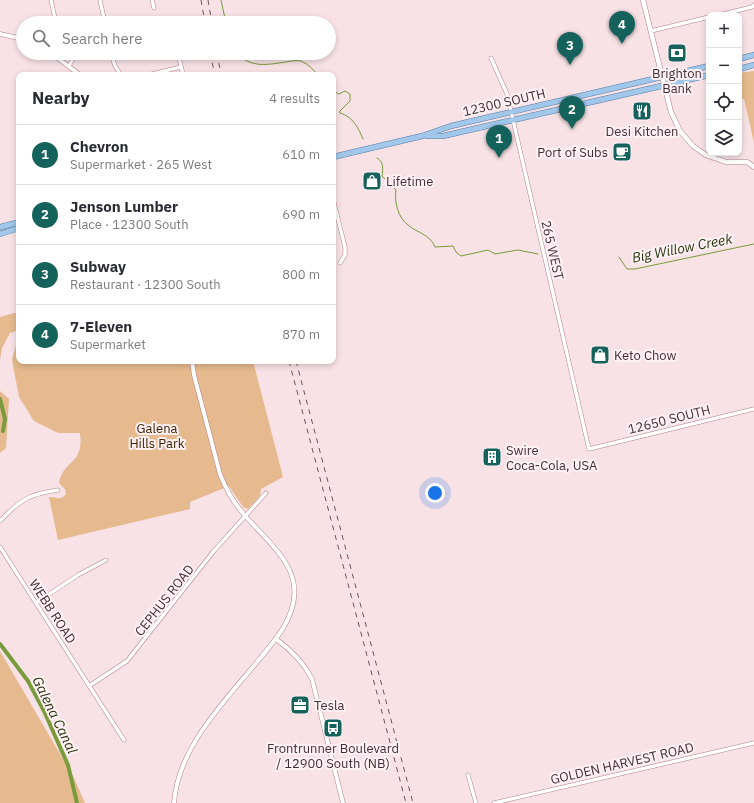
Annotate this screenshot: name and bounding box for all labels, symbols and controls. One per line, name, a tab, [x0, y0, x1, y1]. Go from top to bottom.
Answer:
pin: 4	[609, 11, 635, 44]
map controls	[706, 12, 742, 156]
button: +	[706, 12, 742, 48]
search box	[16, 16, 336, 60]
icon: search	[30, 27, 52, 49]
text: Search here	[62, 29, 142, 48]
pin: 3	[557, 32, 583, 65]
bank icon: Brighton Bank	[666, 42, 688, 64]
button: −	[706, 48, 742, 84]
place label: Brighton Bank	[652, 65, 702, 97]
button: locate	[706, 84, 742, 120]
street label: 12300 SOUTH	[461, 85, 547, 120]
text: Nearby	[32, 87, 90, 109]
text: 4 results	[269, 90, 320, 107]
pin: 2	[559, 96, 585, 129]
restaurant icon: Desi Kitchen	[631, 100, 653, 122]
button: layers	[706, 120, 742, 156]
place label: Desi Kitchen	[606, 123, 678, 140]
pin: 1	[486, 125, 512, 158]
text: Chevron	[70, 137, 128, 156]
cafe icon: Port of Subs	[611, 141, 633, 163]
place label: Port of Subs	[537, 144, 608, 161]
text: 1	[41, 146, 49, 163]
text: 610 m	[282, 146, 320, 163]
text: Supermarket · 265 West	[70, 156, 212, 173]
shop icon: Lifetime	[361, 170, 383, 192]
place label: Lifetime	[386, 173, 433, 190]
text: Jenson Lumber	[70, 197, 178, 216]
text: 2	[41, 206, 49, 223]
text: 690 m	[282, 206, 320, 223]
text: Place · 12300 South	[70, 216, 189, 233]
street label: 265 WEST	[537, 219, 568, 282]
water label: Big Willow Creek	[630, 229, 735, 267]
text: Subway	[70, 257, 126, 276]
text: 3	[41, 266, 49, 283]
text: 800 m	[282, 266, 320, 283]
text: Restaurant · 12300 South	[70, 276, 221, 293]
text: 7-Eleven	[70, 317, 132, 336]
text: 4	[41, 326, 49, 343]
text: 870 m	[282, 326, 320, 343]
text: Supermarket	[70, 336, 146, 353]
shop icon: Keto Chow	[589, 344, 611, 366]
place label: Keto Chow	[614, 347, 677, 364]
street label: 12650 SOUTH	[626, 401, 712, 438]
park label: Galena Hills Park	[129, 420, 185, 452]
place label: Swire Coca-Cola, USA	[506, 442, 598, 474]
building icon: Swire Coca-Cola, USA	[481, 446, 503, 468]
your location	[425, 483, 445, 503]
street label: CEPHUS ROAD	[131, 561, 198, 640]
street label: WEBB ROAD	[25, 576, 80, 647]
water label: Galena Canal	[29, 673, 82, 757]
office icon: Tesla	[289, 694, 311, 716]
place label: Tesla	[314, 697, 345, 714]
bus stop icon: Frontrunner Boulevard / 12900 South (NB)	[322, 717, 344, 739]
street label: GOLDEN HARVEST ROAD	[549, 739, 695, 788]
place label: Frontrunner Boulevard / 12900 South (NB)	[267, 740, 399, 772]

